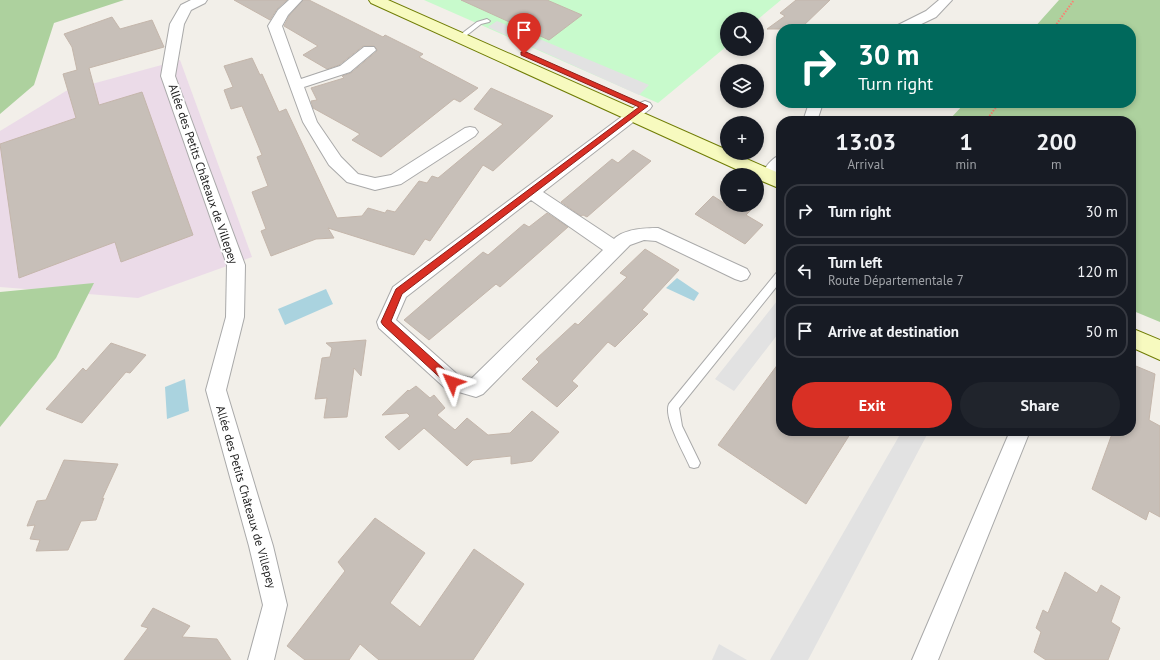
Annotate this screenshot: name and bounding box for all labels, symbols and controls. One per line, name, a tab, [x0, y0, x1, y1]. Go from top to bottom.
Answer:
map controls	[720, 12, 764, 212]
button: search	[720, 12, 764, 56]
pin	[507, 13, 541, 54]
icon: arrive	[513, 19, 535, 41]
text: 30 m	[858, 36, 919, 73]
icon: right	[792, 40, 844, 92]
button: layers	[720, 64, 764, 108]
text: Turn right	[858, 72, 933, 95]
street label: Allée des Petits Châteaux de Villepey	[166, 82, 242, 266]
button: +	[720, 116, 764, 160]
text: 13:03	[835, 126, 896, 157]
text: 1	[959, 126, 973, 157]
text: 200	[1036, 126, 1077, 157]
text: Arrival	[848, 156, 884, 173]
text: min	[955, 156, 977, 173]
text: m	[1051, 156, 1062, 173]
button: −	[720, 168, 764, 212]
icon: right	[794, 200, 816, 222]
text: Turn right	[828, 202, 891, 221]
text: 30 m	[1085, 202, 1118, 221]
text: Turn left	[828, 253, 882, 272]
icon: left	[794, 260, 816, 282]
text: 120 m	[1077, 262, 1118, 281]
text: Route Départementale 7	[828, 272, 964, 289]
icon: arrive	[794, 320, 816, 342]
text: Arrive at destination	[828, 322, 959, 341]
text: 50 m	[1085, 322, 1118, 341]
position arrow	[431, 361, 473, 403]
button: Exit	[792, 382, 952, 428]
button: Share	[960, 382, 1120, 428]
street label: Allée des Petits Châteaux de Villepey	[213, 404, 280, 590]

